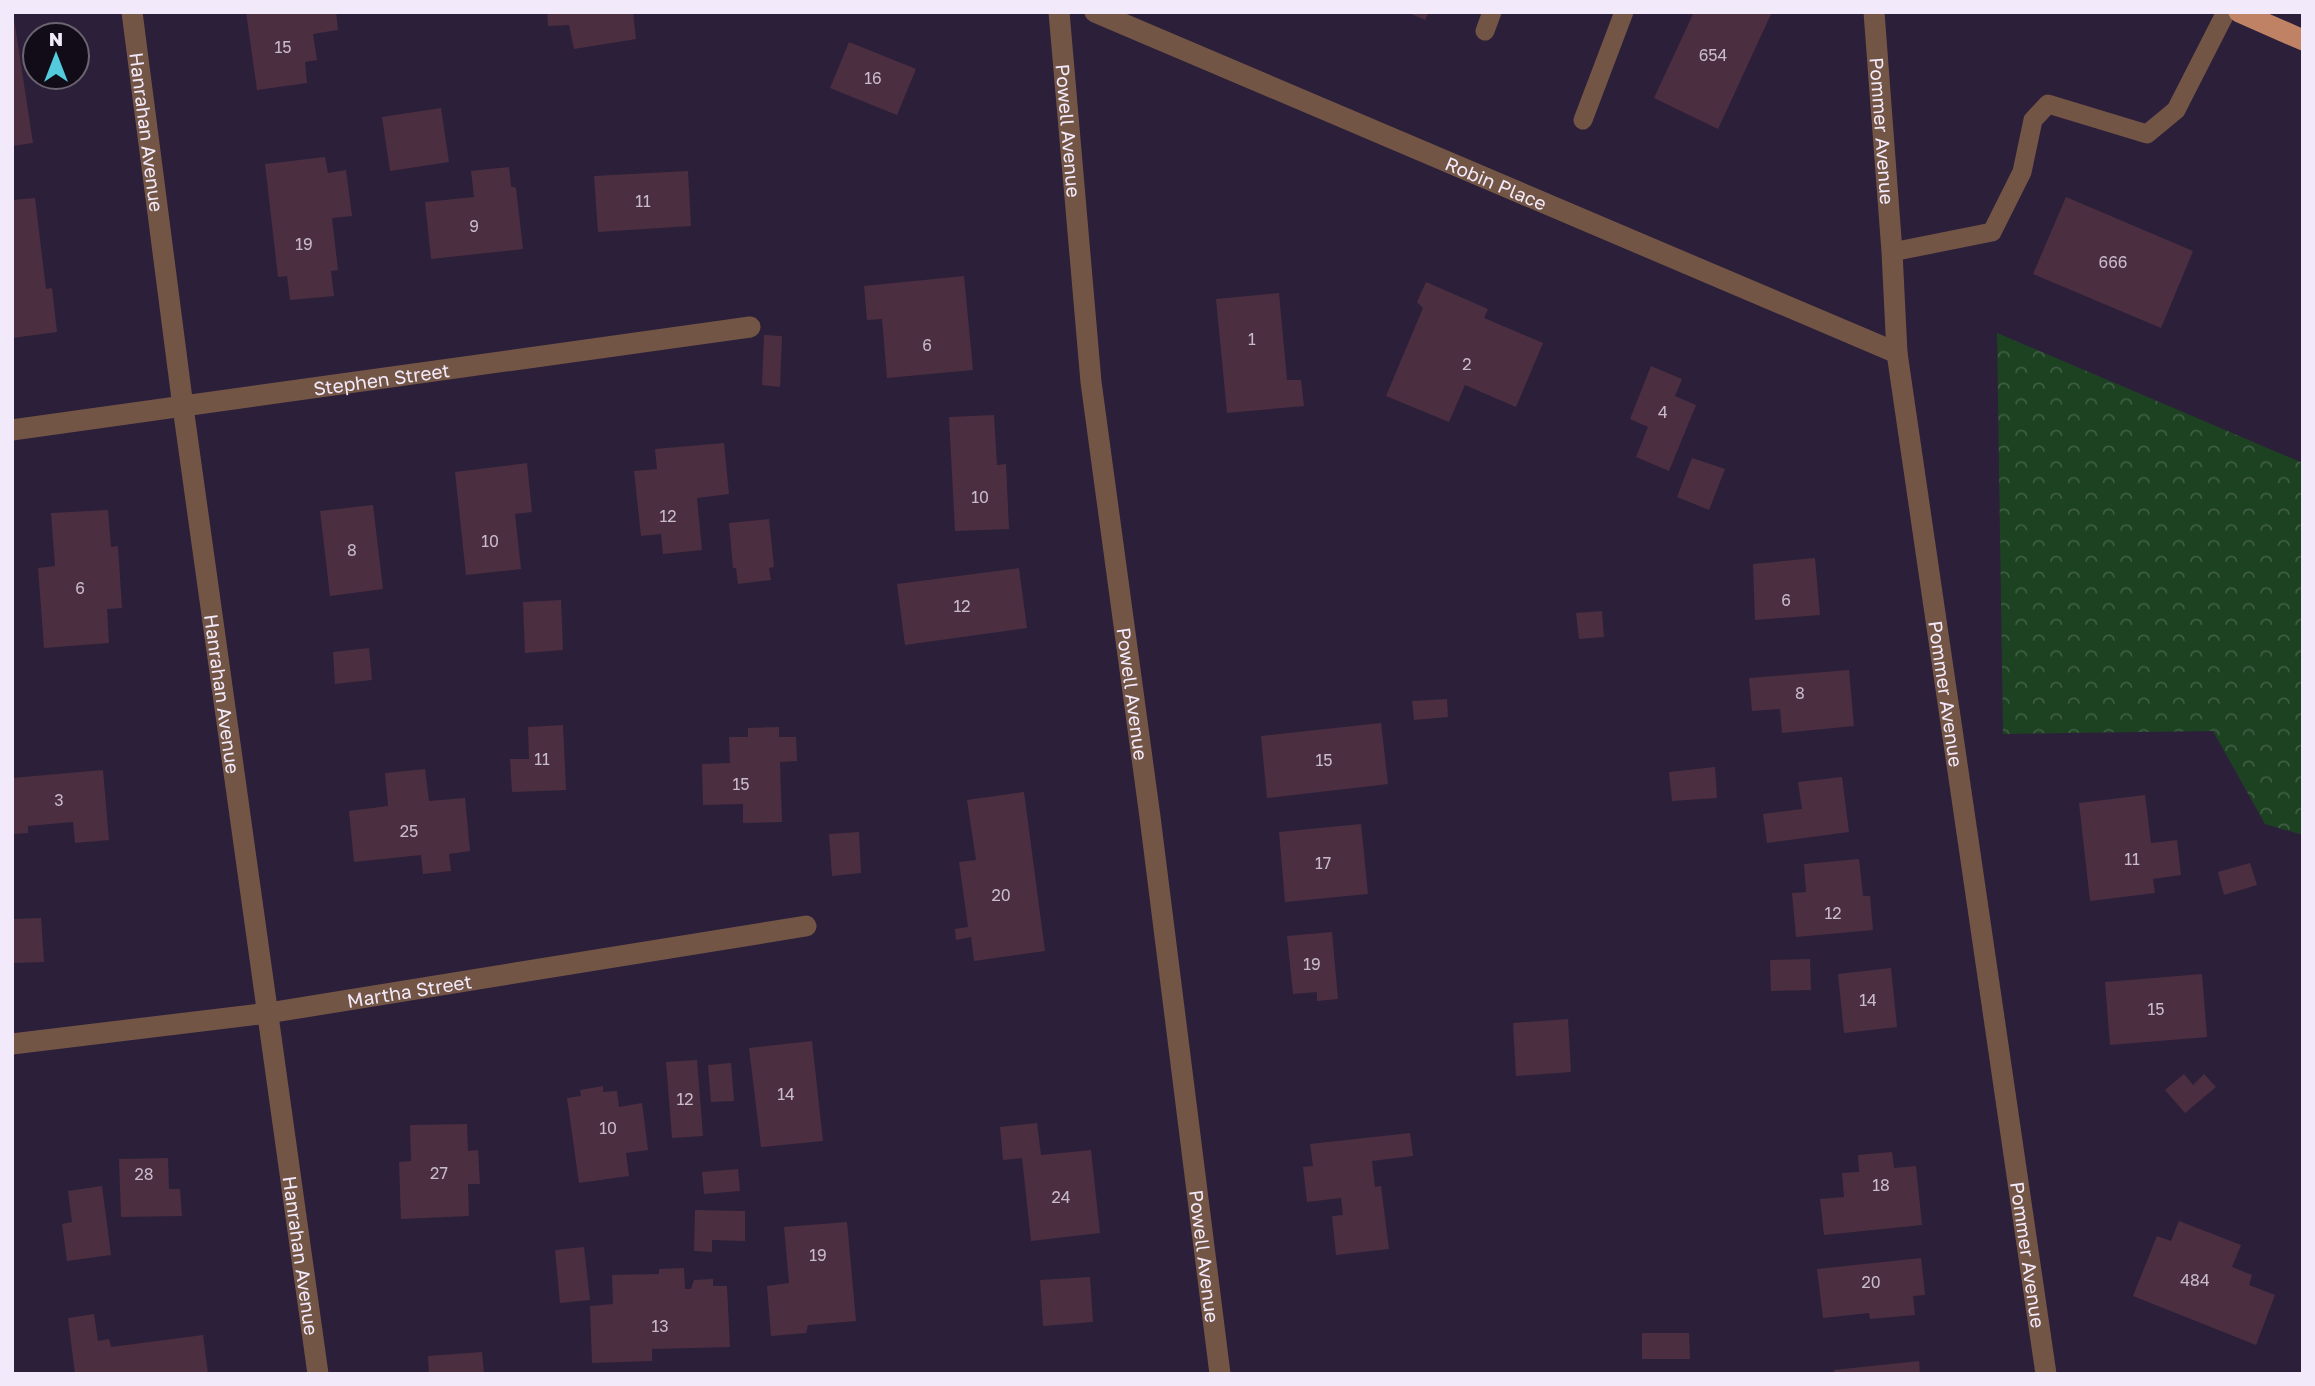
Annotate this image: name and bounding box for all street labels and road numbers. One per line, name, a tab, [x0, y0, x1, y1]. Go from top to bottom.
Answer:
street label: Hanrahan Avenue	[126, 51, 169, 213]
street label: Pommer Avenue	[1866, 56, 1900, 205]
street label: Powell Avenue	[1052, 63, 1086, 198]
street label: Robin Place	[1442, 151, 1550, 214]
street label: Stephen Street	[312, 358, 451, 399]
street label: Hanrahan Avenue	[201, 613, 246, 775]
street label: Pommer Avenue	[1925, 619, 1969, 768]
street label: Powell Avenue	[1113, 626, 1154, 762]
street label: Martha Street	[345, 969, 473, 1012]
street label: Hanrahan Avenue	[279, 1174, 324, 1337]
street label: Pommer Avenue	[2007, 1180, 2051, 1329]
street label: Powell Avenue	[1185, 1188, 1225, 1324]

